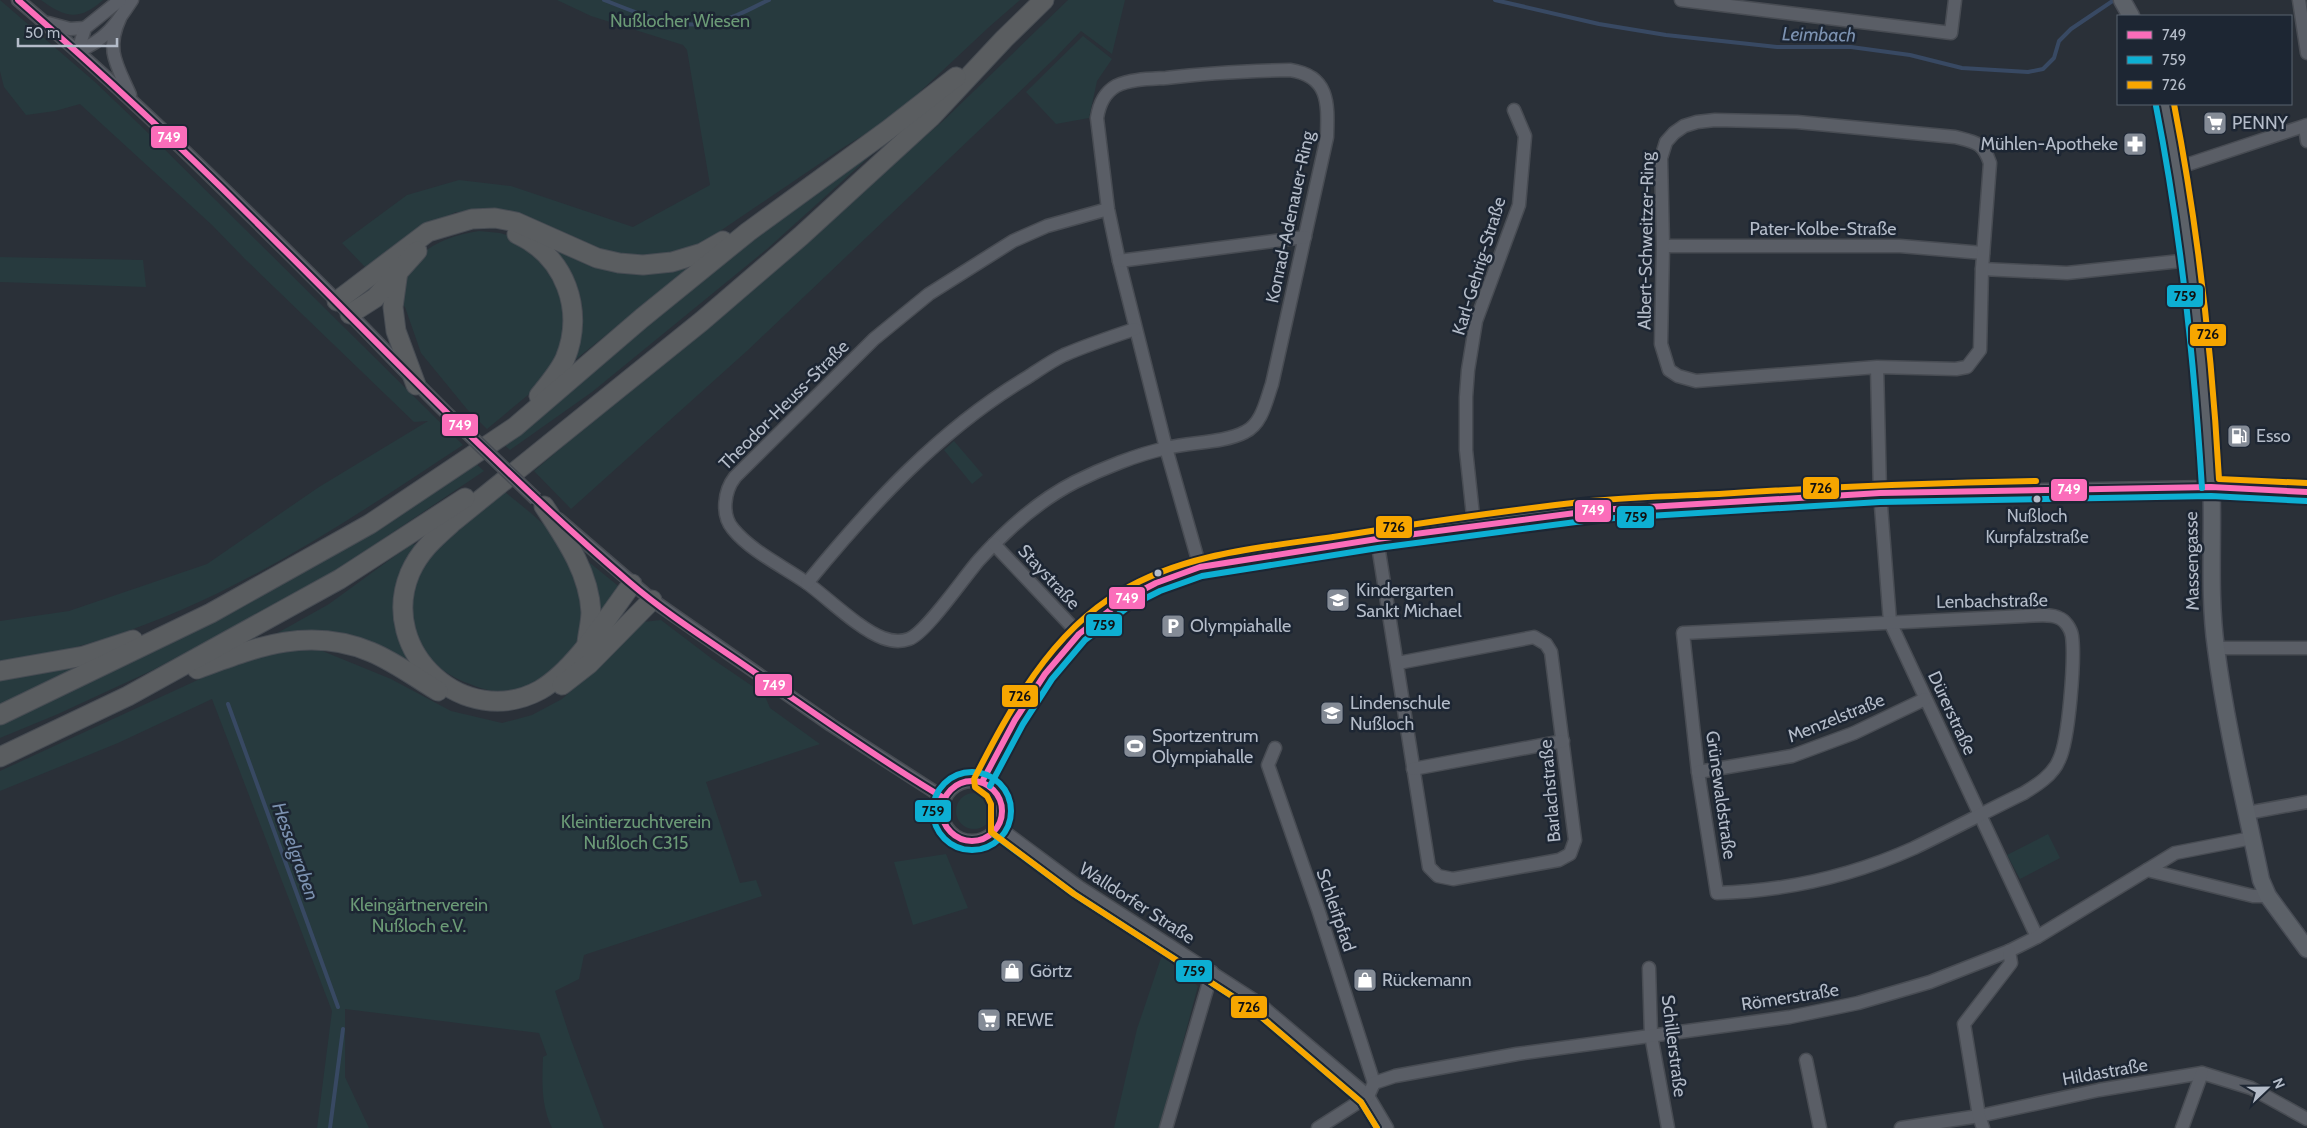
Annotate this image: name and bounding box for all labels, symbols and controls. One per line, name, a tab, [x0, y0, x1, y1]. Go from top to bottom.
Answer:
park label: Nußlocher Wiesen	[610, 10, 750, 32]
scale bar	[18, 15, 116, 47]
legend	[2117, 15, 2292, 105]
water label: Leimbach	[1782, 22, 1856, 47]
text: 50 m	[25, 24, 60, 42]
text: 749	[2162, 26, 2186, 44]
text: 759	[2162, 51, 2186, 69]
text: 726	[2162, 76, 2186, 94]
supermarket icon: PENNY	[2202, 110, 2228, 136]
place label: PENNY	[2232, 112, 2289, 134]
line badge: 749	[150, 125, 188, 149]
text: 749	[157, 128, 181, 146]
street label: Konrad-Adenauer-Ring	[1261, 128, 1319, 305]
pharmacy icon: Mühlen-Apotheke	[2122, 131, 2148, 157]
place label: Mühlen-Apotheke	[1981, 133, 2118, 155]
street label: Albert-Schweitzer-Ring	[1633, 151, 1659, 330]
street label: Karl-Gehrig-Straße	[1448, 194, 1510, 338]
street label: Pater-Kolbe-Straße	[1750, 218, 1897, 240]
line badge: 759	[2166, 284, 2204, 308]
text: 759	[2174, 287, 2196, 305]
line badge: 726	[2189, 323, 2227, 347]
text: 726	[2197, 325, 2219, 343]
street label: Theodor-Heuss-Straße	[714, 335, 854, 475]
line badge: 749	[441, 413, 479, 437]
text: 749	[448, 416, 472, 434]
fuel station icon: Esso	[2226, 423, 2252, 449]
place label: Esso	[2256, 425, 2291, 447]
line badge: 726	[1802, 476, 1840, 500]
line badge: 749	[2050, 478, 2088, 502]
text: 726	[1810, 479, 1832, 497]
text: 749	[2057, 480, 2081, 498]
marker: Nußloch Kurpfalzstraße	[2032, 494, 2042, 504]
line badge: 749	[1574, 499, 1612, 523]
text: 749	[1581, 501, 1605, 519]
line badge: 759	[1616, 505, 1655, 529]
place label: Nußloch Kurpfalzstraße	[1985, 506, 2089, 547]
text: 759	[1625, 508, 1647, 526]
street label: Massengasse	[2180, 511, 2204, 611]
line badge: 726	[1375, 515, 1413, 539]
text: 726	[1383, 518, 1405, 536]
street label: Staystraße	[1013, 540, 1085, 614]
unlabelled marker	[1153, 568, 1163, 578]
place label: Kindergarten Sankt Michael	[1356, 579, 1462, 622]
line badge: 749	[1108, 586, 1146, 610]
school or university icon: Kindergarten Sankt Michael	[1325, 587, 1351, 613]
text: 749	[1115, 589, 1139, 607]
street label: Lenbachstraße	[1936, 589, 2048, 613]
line badge: 759	[1085, 613, 1123, 637]
parking icon: Olympiahalle	[1160, 613, 1186, 639]
place label: Olympiahalle	[1190, 615, 1291, 637]
text: 759	[1093, 616, 1115, 634]
street label: Dürerstraße	[1923, 668, 1981, 758]
line badge: 749	[754, 673, 793, 697]
text: 749	[762, 676, 786, 694]
line badge: 726	[1001, 684, 1039, 708]
text: 726	[1009, 687, 1031, 705]
street label: Menzelstraße	[1784, 689, 1888, 747]
place label: Lindenschule Nußloch	[1350, 692, 1450, 735]
school or university icon: Lindenschule Nußloch	[1319, 700, 1345, 726]
place label: Sportzentrum Olympiahalle	[1152, 725, 1258, 768]
street label: Grünewaldstraße	[1701, 729, 1741, 861]
sports icon: Sportzentrum Olympiahalle	[1122, 733, 1148, 759]
street label: Barlachstraße	[1535, 739, 1565, 843]
water label: Hesselgraben	[267, 799, 324, 903]
line badge: 759	[914, 799, 952, 823]
text: 759	[922, 802, 944, 820]
park label: Kleintierzuchtverein Nußloch C315	[561, 811, 711, 854]
street label: Walldorfer Straße	[1075, 857, 1199, 949]
street label: Schleifpfad	[1312, 866, 1360, 954]
park label: Kleingärtnerverein Nußloch e.V.	[350, 894, 488, 937]
shop icon: Görtz	[999, 958, 1025, 984]
line badge: 759	[1175, 959, 1213, 983]
place label: Görtz	[1030, 960, 1073, 982]
text: 759	[1183, 962, 1205, 980]
shop icon: Rückemann	[1352, 967, 1378, 993]
place label: Rückemann	[1382, 969, 1472, 991]
street label: Römerstraße	[1740, 978, 1840, 1016]
street label: Schillerstraße	[1657, 994, 1691, 1098]
line badge: 726	[1230, 995, 1268, 1019]
text: 726	[1238, 998, 1260, 1016]
supermarket icon: REWE	[976, 1007, 1002, 1033]
place label: REWE	[1006, 1009, 1054, 1031]
street label: Hildastraße	[2061, 1054, 2149, 1090]
north arrow	[2242, 1063, 2292, 1113]
text: N	[2269, 1075, 2289, 1091]

